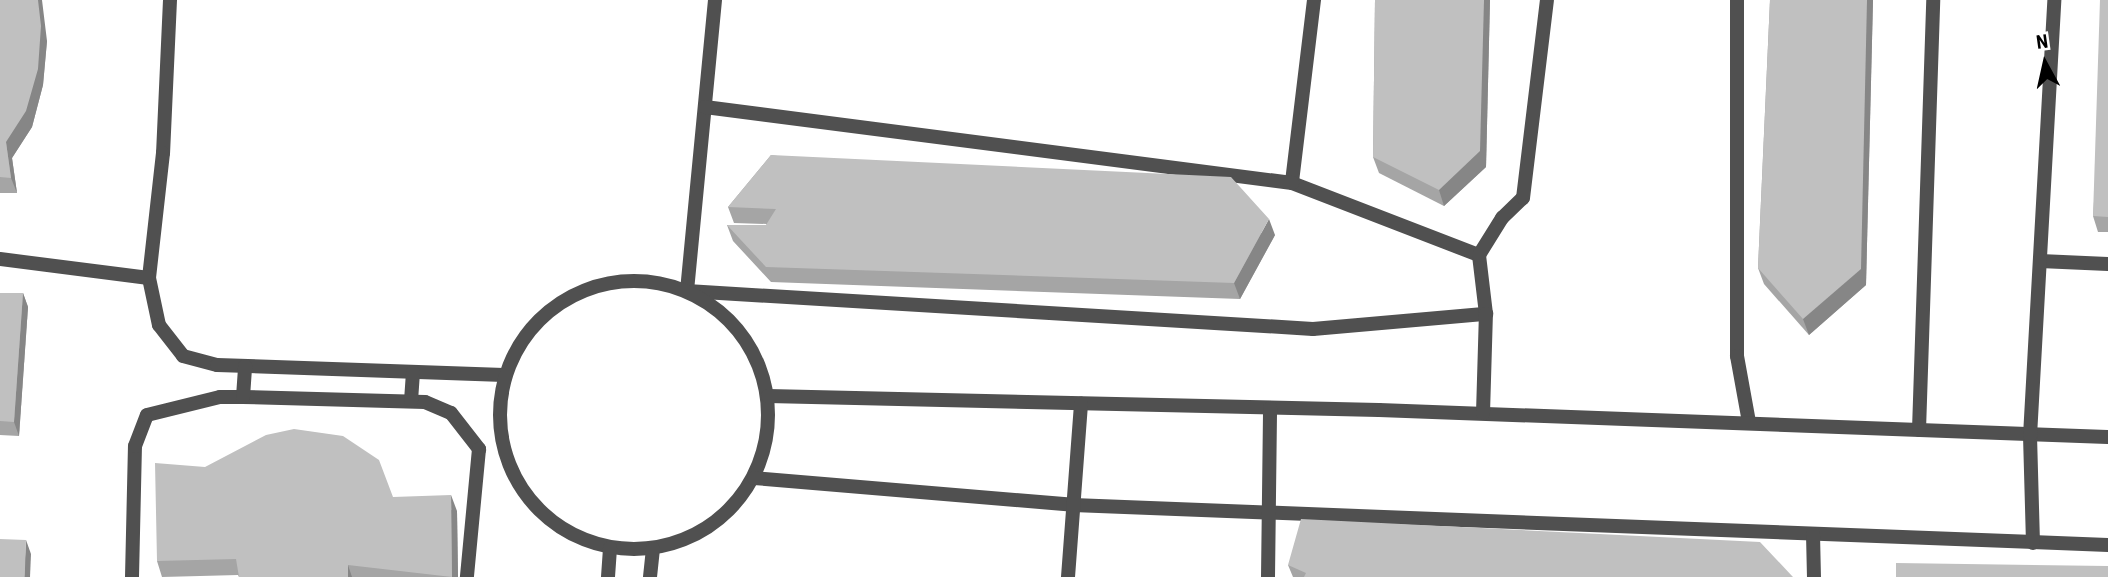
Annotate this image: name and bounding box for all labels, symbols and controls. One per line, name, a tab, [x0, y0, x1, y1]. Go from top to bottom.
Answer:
north arrow	[2010, 28, 2080, 98]
text: N	[2035, 30, 2049, 54]

